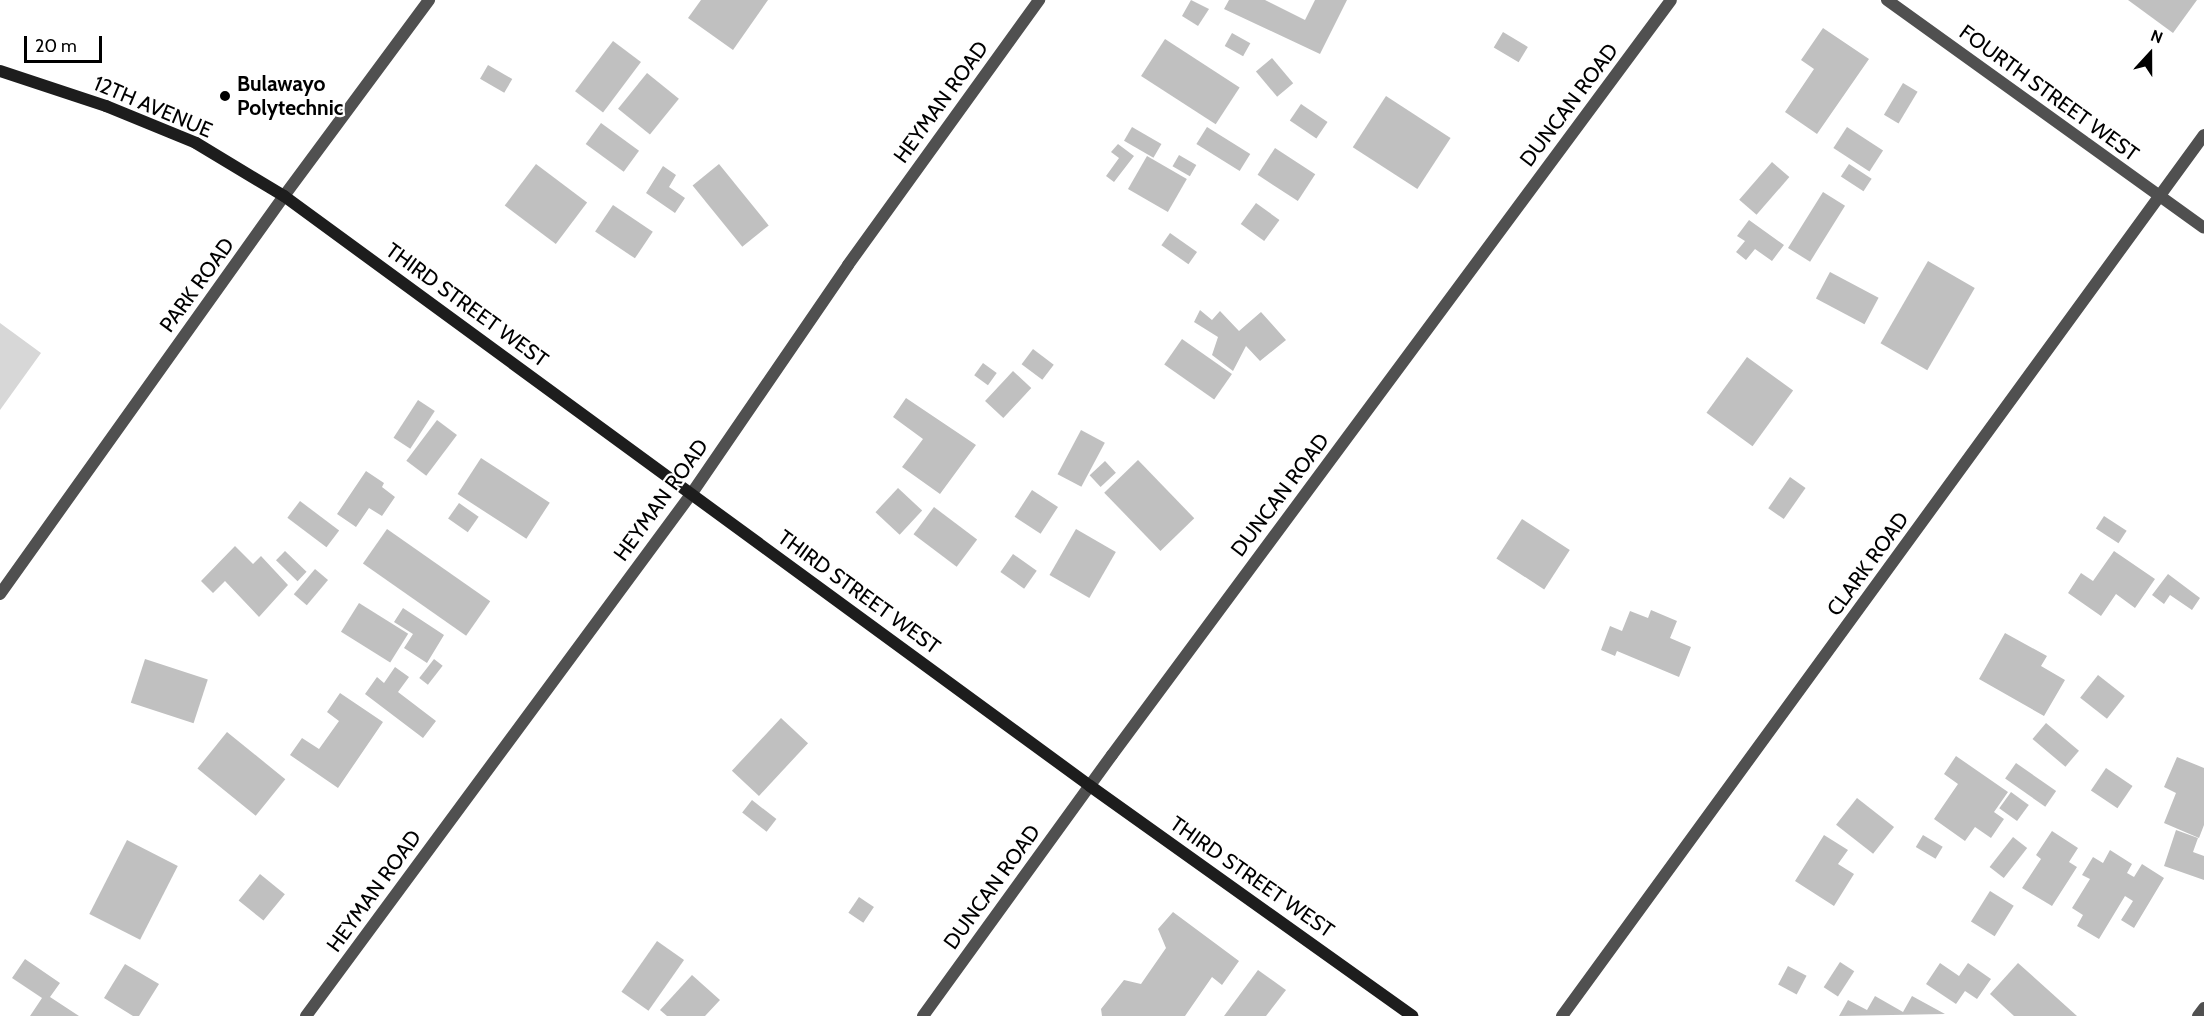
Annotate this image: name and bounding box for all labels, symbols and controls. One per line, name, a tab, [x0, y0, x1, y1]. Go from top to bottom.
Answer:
street label: FOURTH STREET WEST	[1954, 19, 2144, 167]
scale bar	[27, 24, 105, 62]
north arrow	[2120, 24, 2180, 84]
text: N	[2148, 26, 2165, 48]
text: 20 m	[35, 35, 77, 57]
street label: HEYMAN ROAD	[888, 36, 994, 168]
street label: DUNCAN ROAD	[1515, 39, 1623, 171]
street label: 12TH AVENUE	[90, 71, 216, 143]
place label: Bulawayo Polytechnic	[237, 71, 343, 121]
marker: Bulawayo Polytechnic	[218, 89, 232, 103]
street label: PARK ROAD	[154, 233, 240, 337]
street label: THIRD STREET WEST	[381, 238, 553, 372]
street label: DUNCAN ROAD	[1226, 429, 1334, 561]
street label: HEYMAN ROAD	[608, 434, 714, 566]
street label: CLARK ROAD	[1822, 507, 1914, 621]
street label: THIRD STREET WEST	[773, 525, 945, 659]
street label: THIRD STREET WEST	[1165, 811, 1339, 943]
street label: DUNCAN ROAD	[938, 820, 1046, 954]
street label: HEYMAN ROAD	[321, 825, 427, 957]

